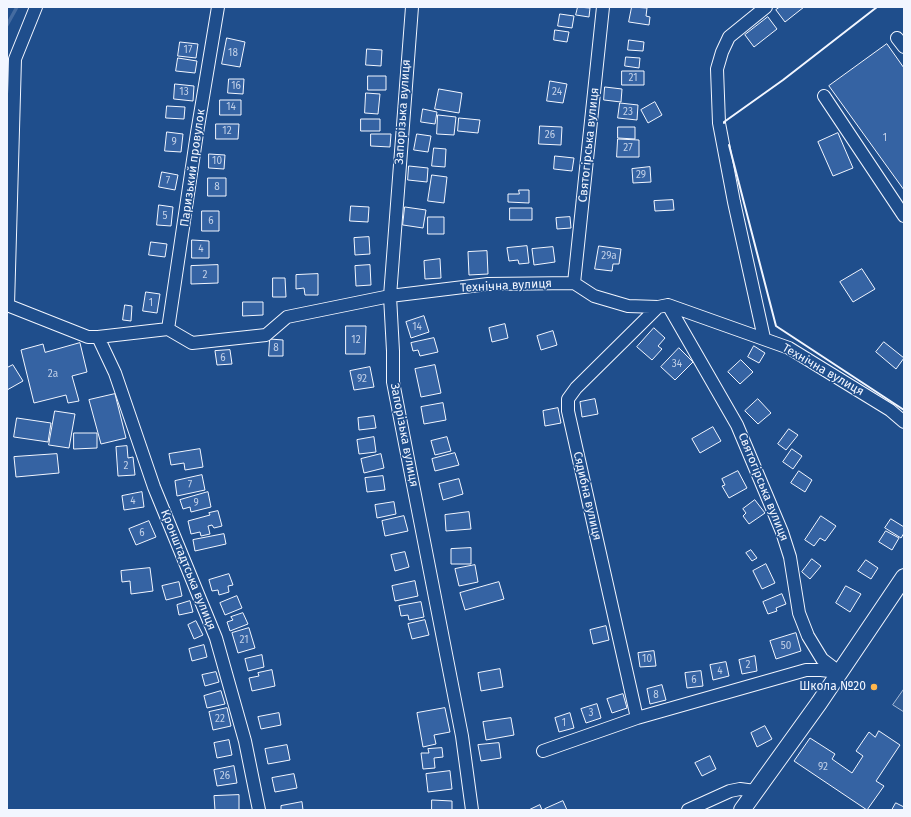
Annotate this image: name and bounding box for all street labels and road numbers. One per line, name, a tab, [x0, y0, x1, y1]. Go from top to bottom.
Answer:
street label: Запорізька вулиця	[392, 59, 414, 165]
street label: Святогірська вулиця	[576, 87, 602, 203]
street label: Паризький провулок	[178, 108, 208, 228]
street label: Технічна вулиця	[460, 276, 552, 296]
street label: Технічна вулиця	[780, 341, 866, 399]
street label: Запорізька вулиця	[387, 382, 421, 488]
street label: Святогірська вулиця	[735, 431, 791, 543]
street label: Сядибна вулиця	[570, 450, 604, 542]
street label: Кронштадтська вулиця	[157, 508, 219, 632]

